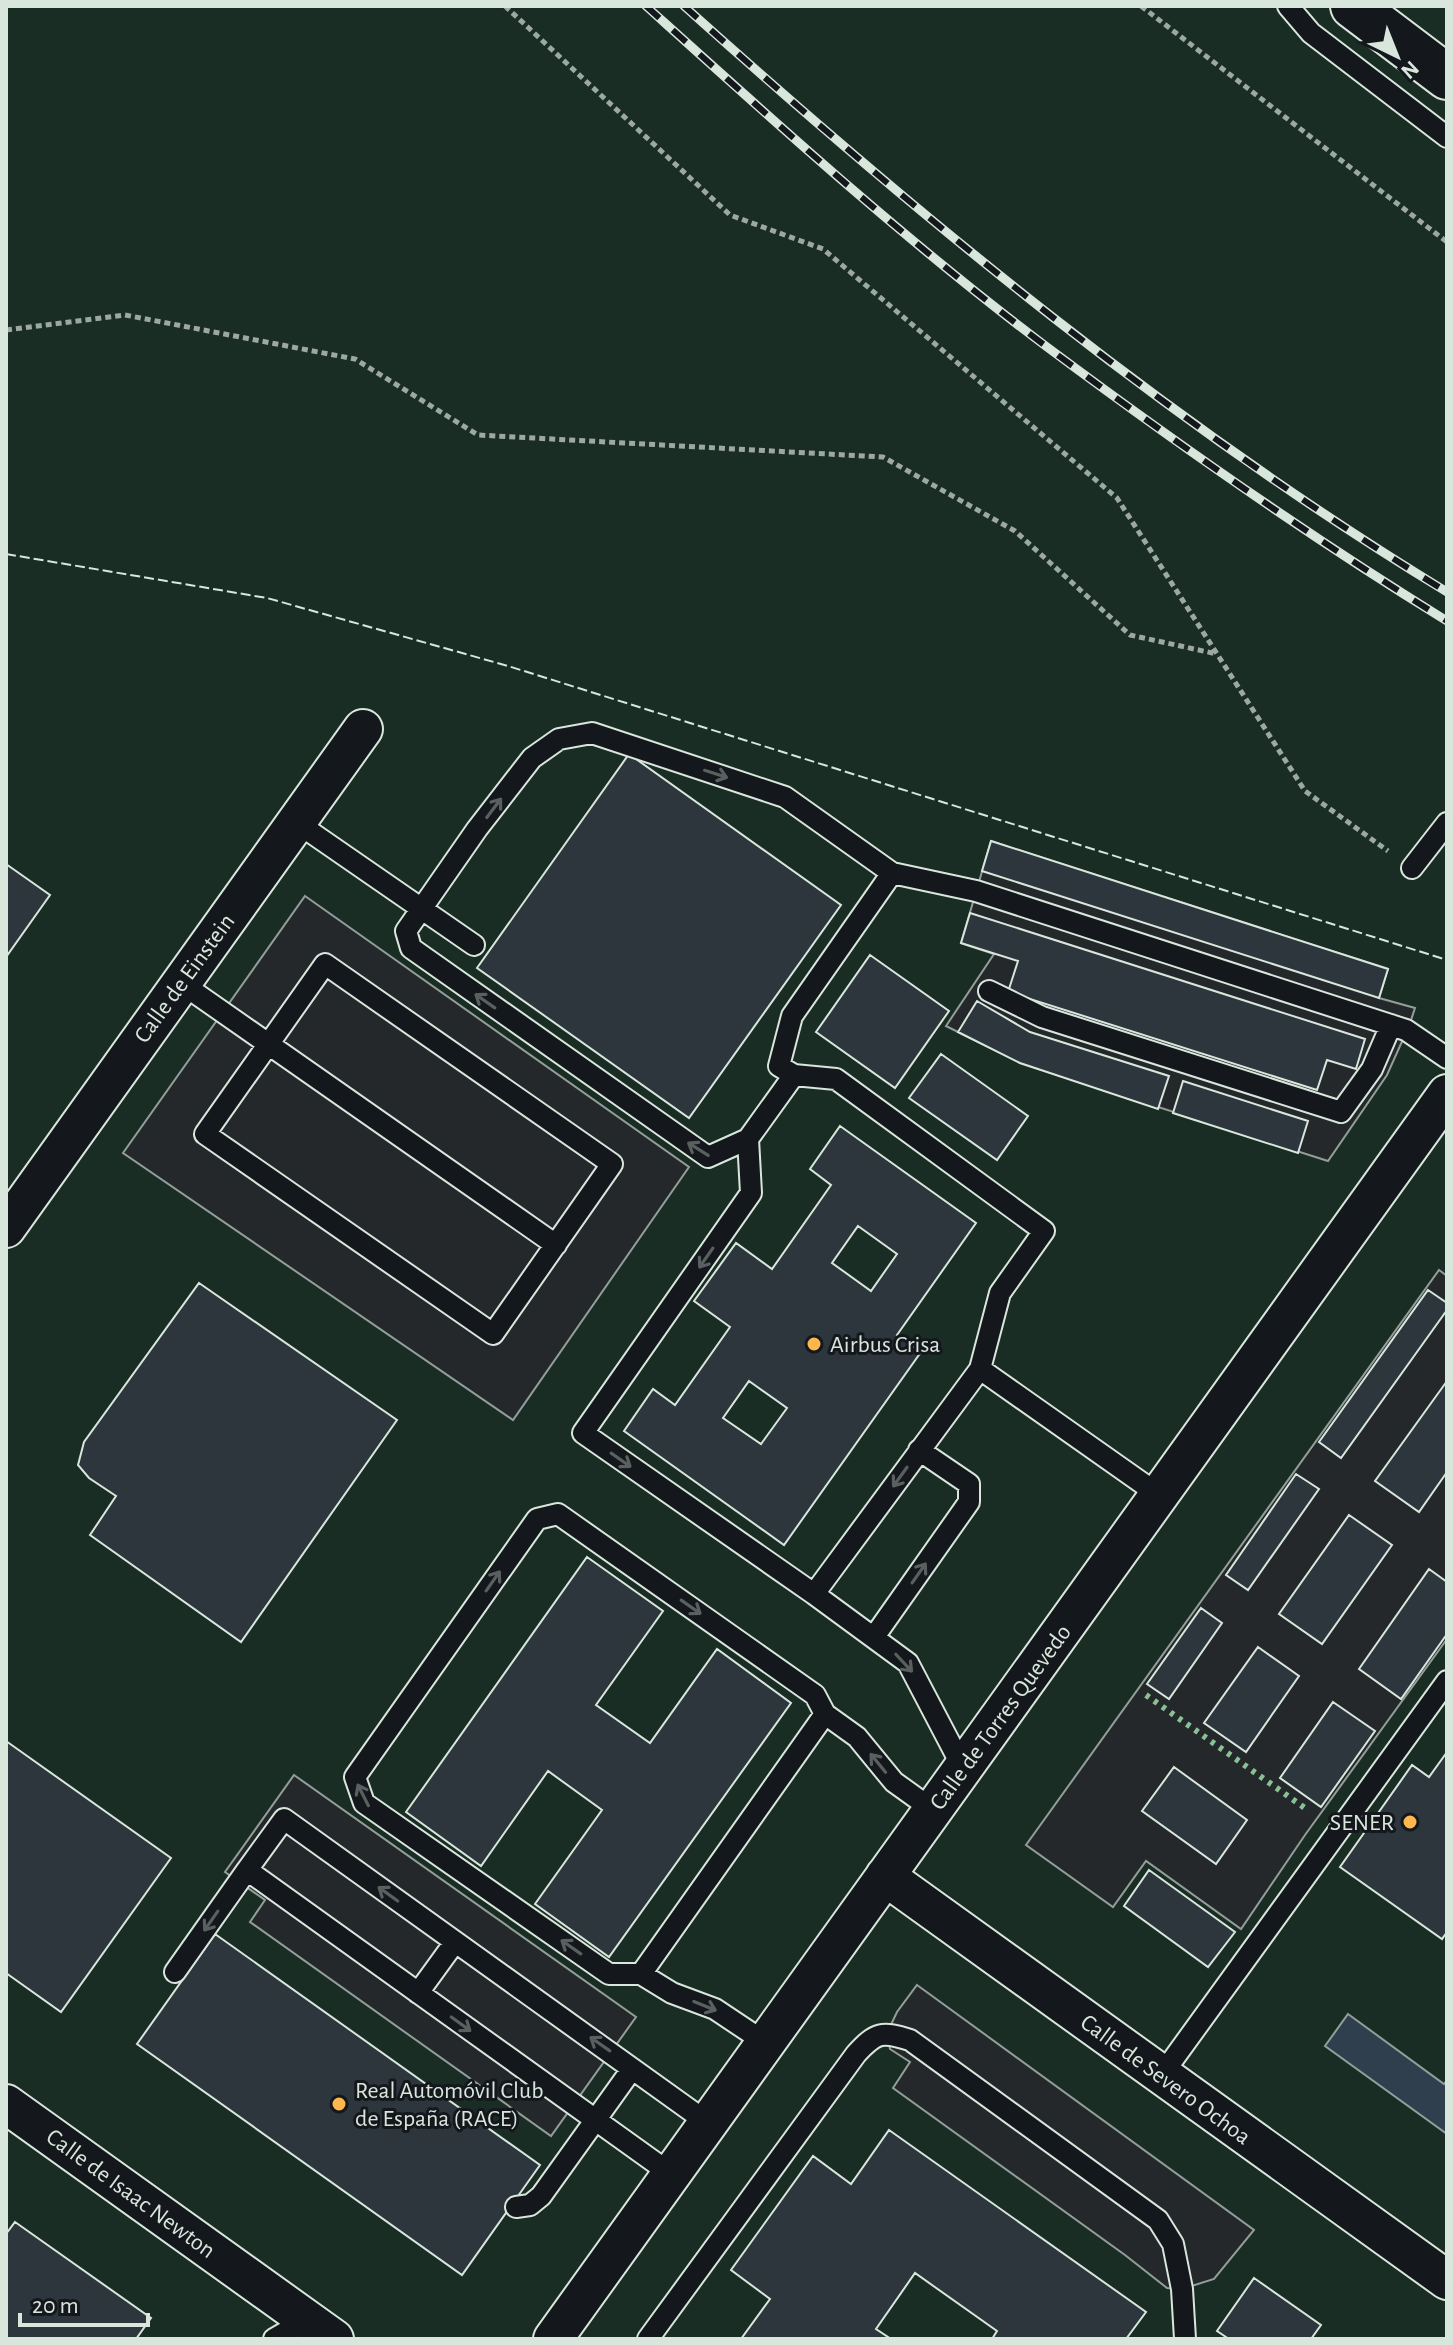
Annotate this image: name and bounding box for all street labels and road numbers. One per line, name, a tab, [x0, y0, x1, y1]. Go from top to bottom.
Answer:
street label: Calle de Einstein	[130, 910, 240, 1048]
street label: Calle de Torres Quevedo	[926, 1620, 1076, 1815]
street label: Calle de Severo Ochoa	[1076, 2010, 1255, 2149]
street label: Calle de Isaac Newton	[41, 2125, 219, 2263]

